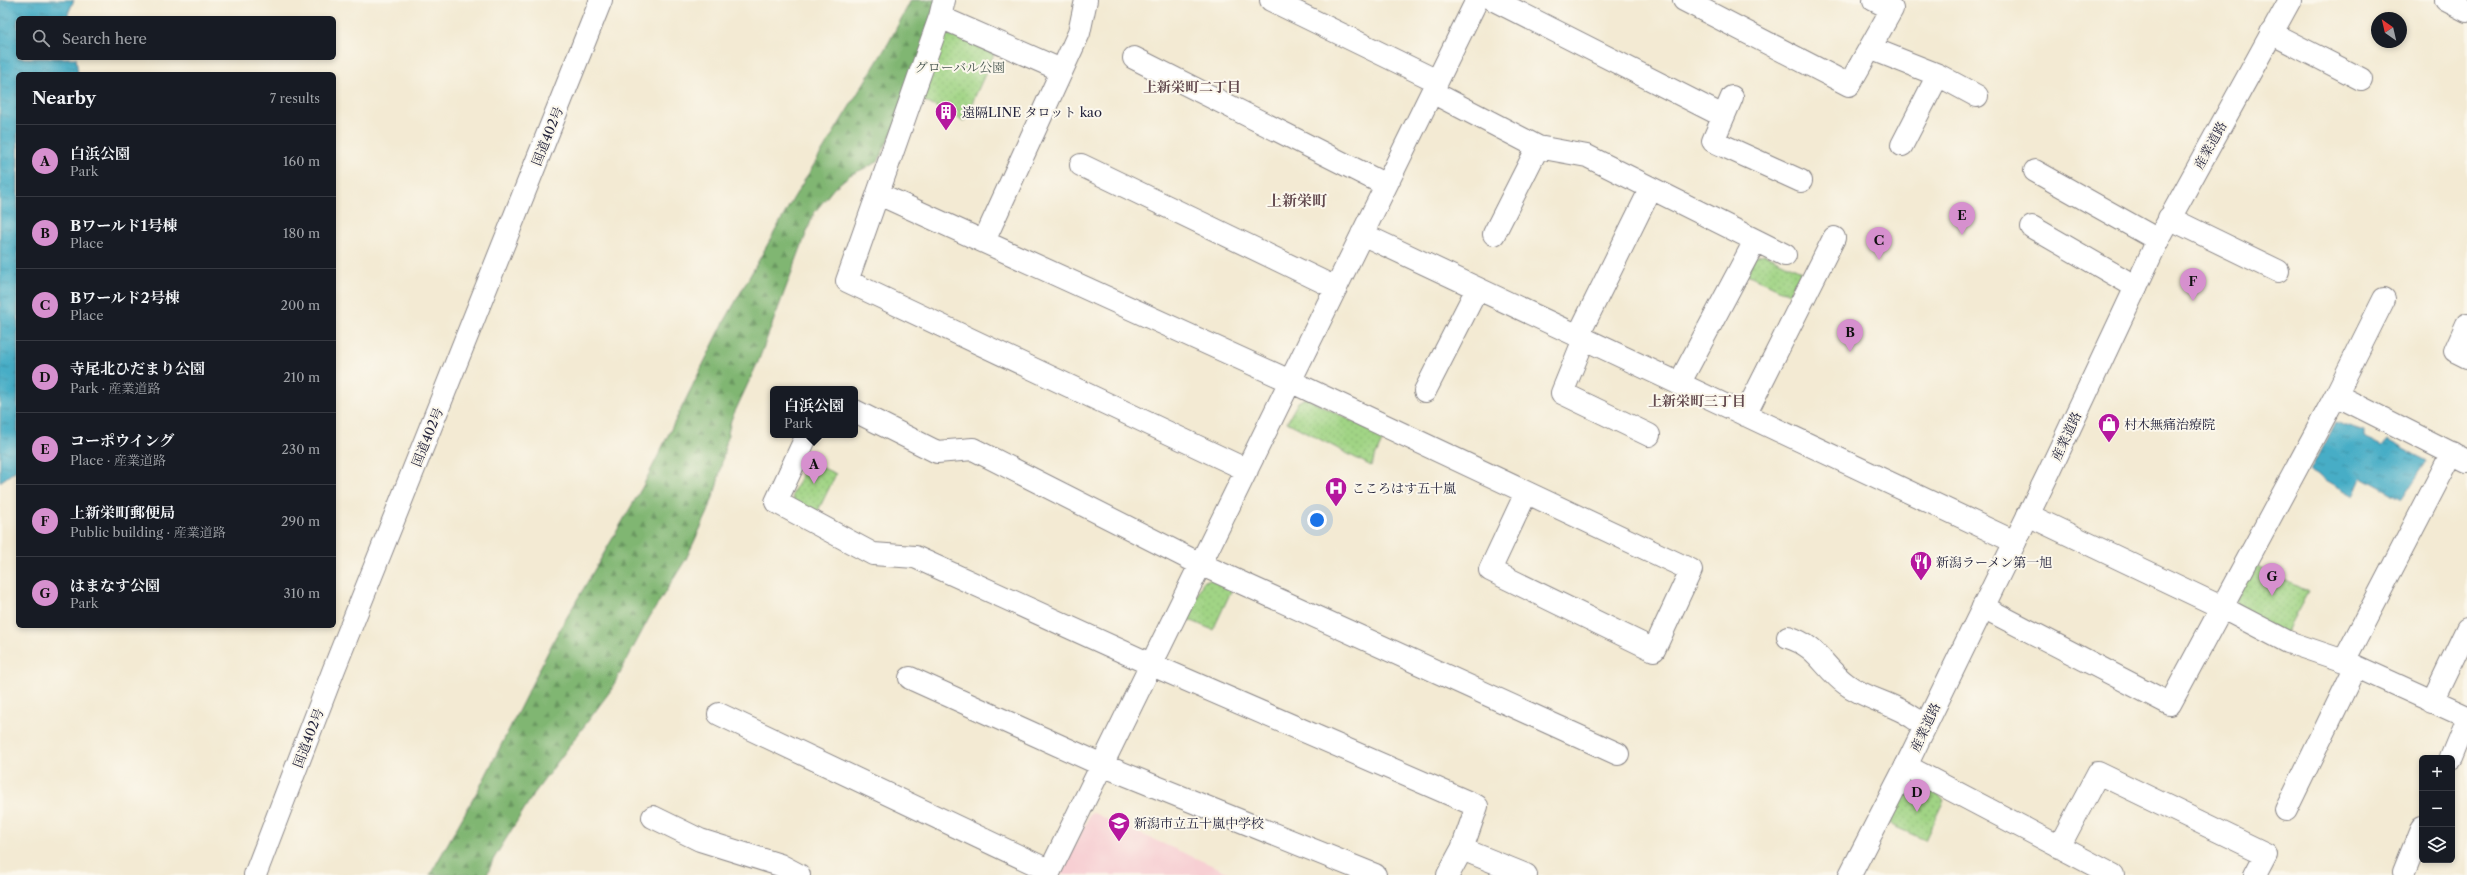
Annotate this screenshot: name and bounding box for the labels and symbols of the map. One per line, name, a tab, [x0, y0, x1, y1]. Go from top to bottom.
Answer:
north arrow	[2371, 12, 2407, 48]
park label: グローバル公園	[915, 59, 1005, 75]
district label: 上新栄町二丁目	[1143, 78, 1241, 96]
building icon: 遠隔LINE タロット kao	[933, 99, 959, 132]
street label: 国道402号	[528, 104, 566, 168]
place label: 遠隔LINE タロット kao	[962, 104, 1102, 120]
street label: 産業道路	[2190, 118, 2230, 172]
district label: 上新栄町	[1267, 191, 1327, 210]
pin: E	[1949, 202, 1975, 235]
pin: C	[1866, 227, 1892, 260]
pin: F	[2180, 268, 2206, 301]
pin: B	[1837, 319, 1863, 352]
district label: 上新栄町三丁目	[1648, 392, 1746, 410]
street label: 国道402号	[408, 405, 446, 469]
street label: 産業道路	[2048, 409, 2084, 463]
shop icon: 村木無痛治療院	[2096, 411, 2122, 444]
place label: 村木無痛治療院	[2124, 416, 2215, 432]
pin: A	[801, 451, 827, 484]
hospital icon: こころはす五十嵐	[1323, 475, 1349, 508]
place label: こころはす五十嵐	[1352, 480, 1456, 496]
your location	[1307, 510, 1327, 530]
restaurant icon: 新潟ラーメン第一旭	[1908, 549, 1934, 582]
place label: 新潟ラーメン第一旭	[1936, 554, 2052, 570]
pin: G	[2259, 563, 2285, 596]
street label: 産業道路	[1907, 700, 1943, 754]
street label: 国道402号	[289, 706, 327, 770]
pin: D	[1904, 779, 1930, 812]
school or university icon: 新潟市立五十嵐中学校	[1106, 810, 1132, 843]
place label: 新潟市立五十嵐中学校	[1134, 815, 1264, 831]

